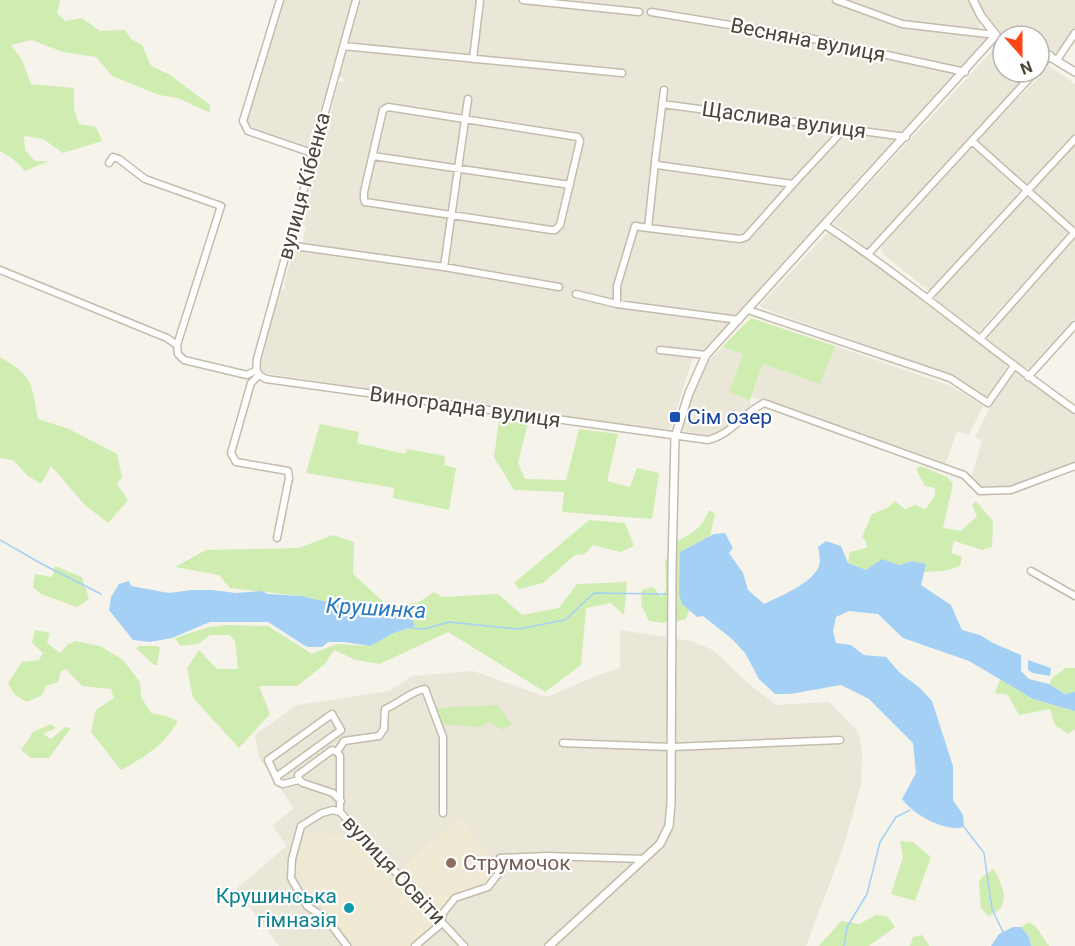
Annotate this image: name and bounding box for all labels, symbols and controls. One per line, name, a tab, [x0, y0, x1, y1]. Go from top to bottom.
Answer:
street label: Весняна вулиця	[728, 13, 888, 67]
north arrow	[991, 24, 1051, 84]
text: N	[1018, 57, 1035, 78]
street label: Щаслива вулиця	[700, 97, 868, 143]
street label: вулиця Кібенка	[273, 110, 335, 262]
street label: Виноградна вулиця	[368, 382, 562, 432]
place label: Сім озер	[687, 405, 772, 429]
marker: Сім озер	[668, 410, 682, 424]
water label: Крушинка	[325, 593, 427, 623]
street label: вулиця Освіти	[338, 811, 450, 929]
place label: Струмочок	[463, 851, 571, 875]
marker: Струмочок	[444, 856, 458, 870]
place label: Крушинська гімназія	[216, 884, 337, 932]
marker: Крушинська гімназія	[342, 901, 356, 915]

